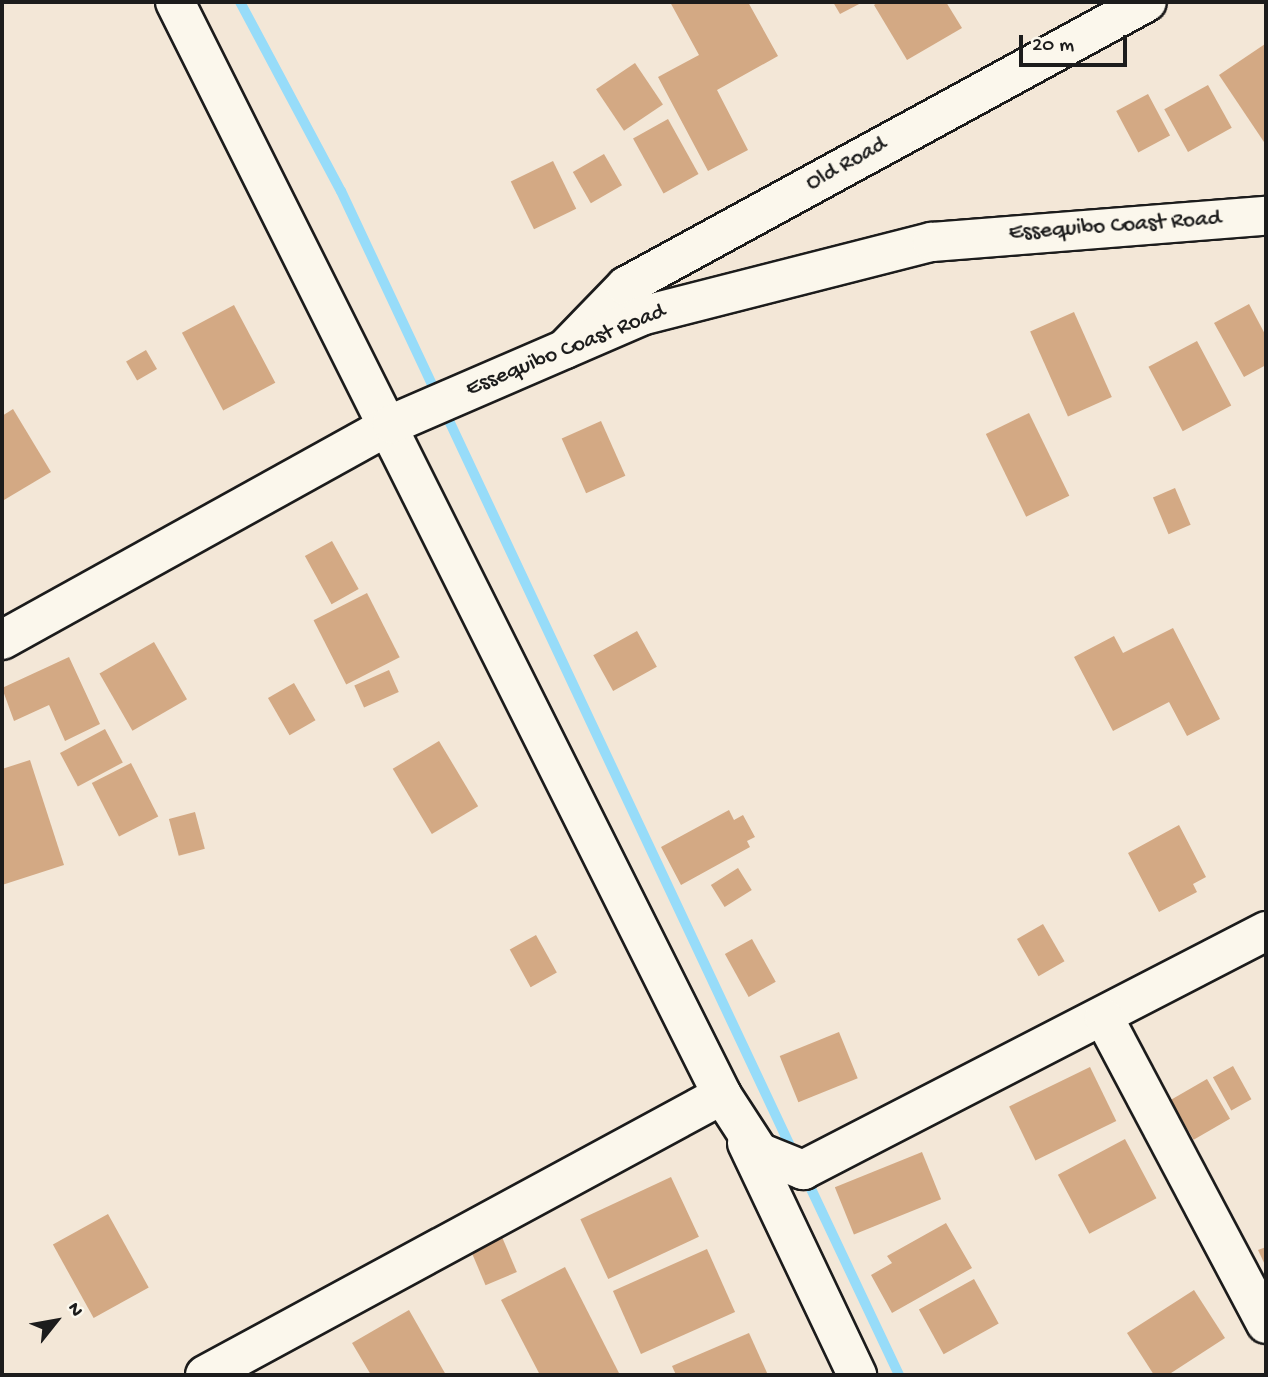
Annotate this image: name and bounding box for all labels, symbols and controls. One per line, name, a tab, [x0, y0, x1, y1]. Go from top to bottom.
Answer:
scale bar	[1023, 21, 1132, 65]
text: 20 m	[1032, 34, 1074, 59]
street label: Old Road	[802, 132, 892, 198]
street label: Essequibo Coast Road	[1008, 206, 1222, 248]
street label: Essequibo Coast Road	[462, 298, 670, 404]
north arrow	[21, 1286, 91, 1356]
text: N	[61, 1299, 87, 1321]

